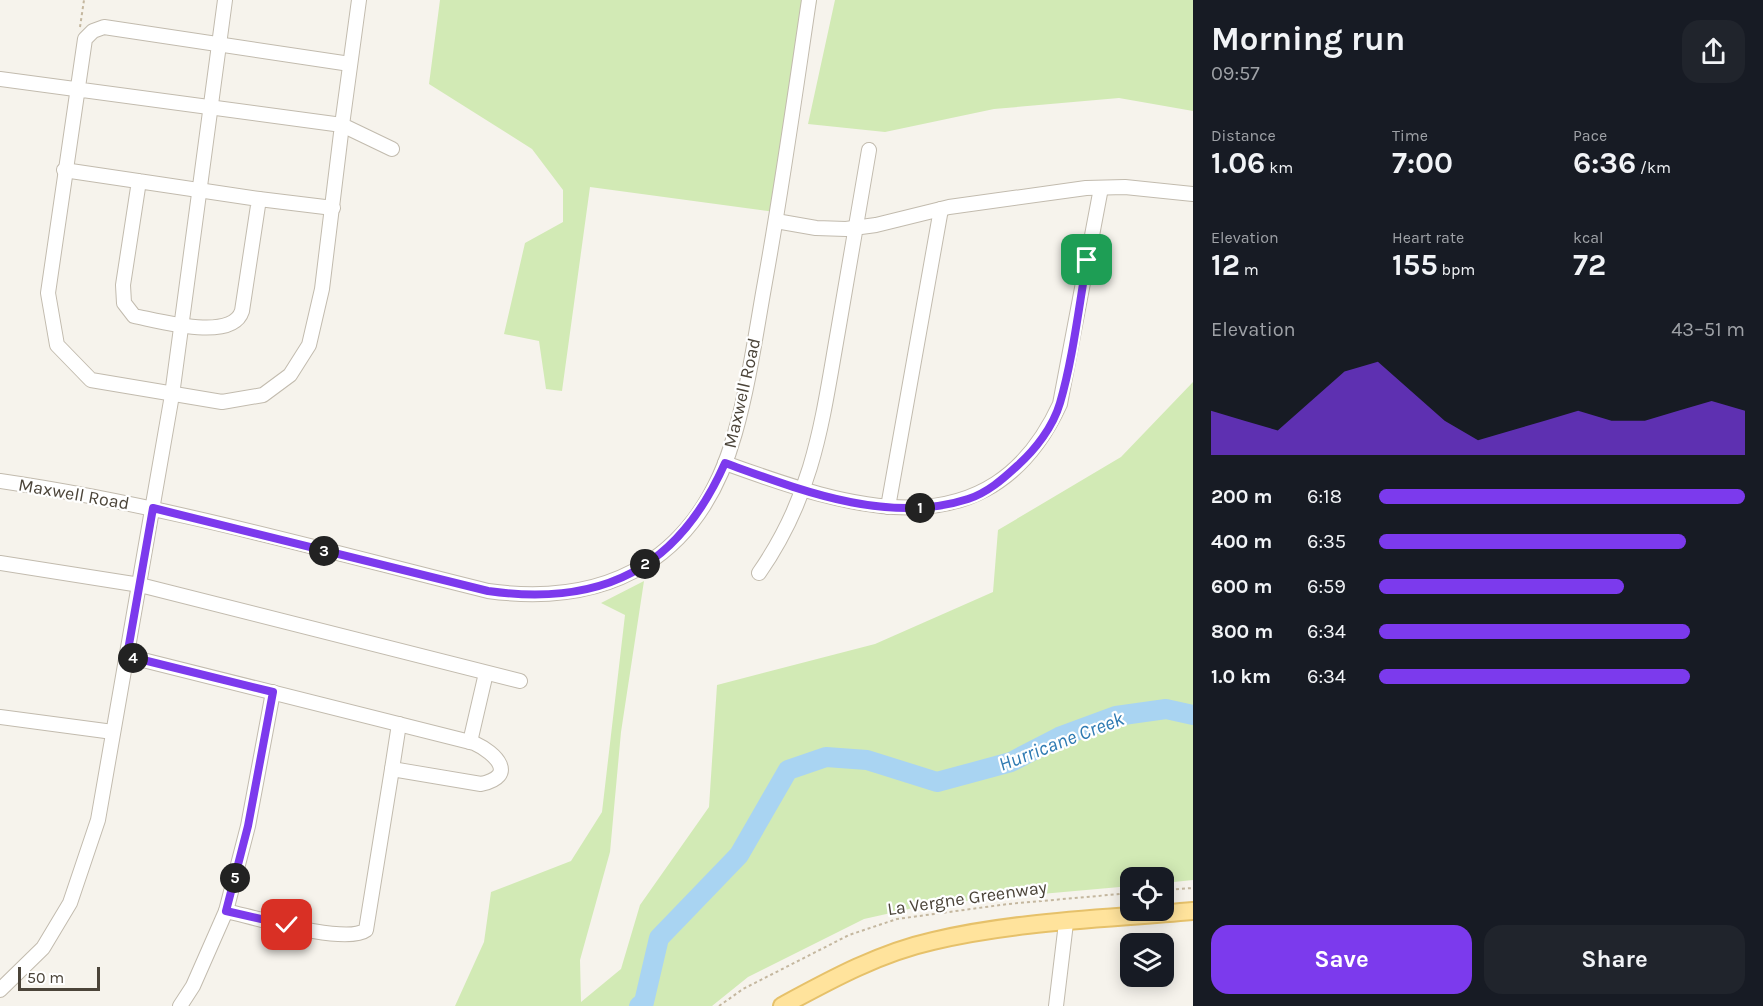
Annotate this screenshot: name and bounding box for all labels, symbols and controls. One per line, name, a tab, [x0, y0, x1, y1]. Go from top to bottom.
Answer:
text: Morning run	[1211, 20, 1405, 58]
button: share	[1682, 20, 1745, 83]
text: 09:57	[1211, 62, 1260, 85]
text: Distance	[1211, 126, 1276, 145]
text: Time	[1392, 126, 1428, 145]
text: Pace	[1573, 126, 1607, 145]
text: 1.06	[1211, 145, 1265, 181]
text: 7:00	[1392, 145, 1453, 181]
text: 6:36	[1573, 145, 1636, 181]
text: km	[1265, 158, 1293, 177]
text: /km	[1636, 158, 1671, 177]
text: Elevation	[1211, 228, 1279, 247]
text: Heart rate	[1392, 228, 1464, 247]
text: kcal	[1573, 228, 1604, 247]
pin	[1061, 234, 1112, 285]
icon: arrive	[1070, 243, 1103, 276]
text: 12	[1211, 247, 1240, 283]
text: 155	[1392, 247, 1438, 283]
text: 72	[1573, 247, 1606, 283]
text: m	[1240, 260, 1259, 279]
text: bpm	[1438, 260, 1475, 279]
text: Elevation	[1211, 318, 1296, 341]
text: 43–51 m	[1671, 318, 1745, 341]
street label: Maxwell Road	[719, 336, 765, 450]
street label: Maxwell Road	[17, 473, 131, 515]
text: 200 m	[1211, 485, 1272, 508]
text: 6:18	[1307, 485, 1342, 508]
pin: 1	[905, 493, 935, 523]
text: 1	[917, 498, 923, 517]
text: 400 m	[1211, 530, 1272, 553]
text: 6:35	[1307, 530, 1346, 553]
pin: 3	[309, 536, 339, 566]
text: 3	[319, 541, 329, 560]
pin: 2	[630, 549, 660, 579]
text: 2	[640, 554, 650, 573]
text: 600 m	[1211, 575, 1272, 598]
text: 6:59	[1307, 575, 1346, 598]
text: 800 m	[1211, 620, 1273, 643]
text: 6:34	[1307, 620, 1346, 643]
pin: 4	[118, 643, 148, 673]
text: 4	[128, 648, 138, 667]
text: 1.0 km	[1211, 665, 1271, 688]
text: 6:34	[1307, 665, 1346, 688]
water label: Hurricane Creek	[995, 707, 1128, 776]
pin: 5	[220, 863, 250, 893]
map controls	[1120, 867, 1174, 987]
button: locate	[1120, 867, 1174, 921]
text: 5	[230, 868, 240, 887]
street label: La Vergne Greenway	[886, 876, 1049, 920]
pin	[261, 899, 312, 950]
icon: check	[270, 908, 303, 941]
button: Save	[1211, 925, 1472, 994]
button: Share	[1484, 925, 1745, 994]
button: layers	[1120, 933, 1174, 987]
scale bar	[18, 964, 100, 992]
text: 50 m	[27, 968, 64, 987]

